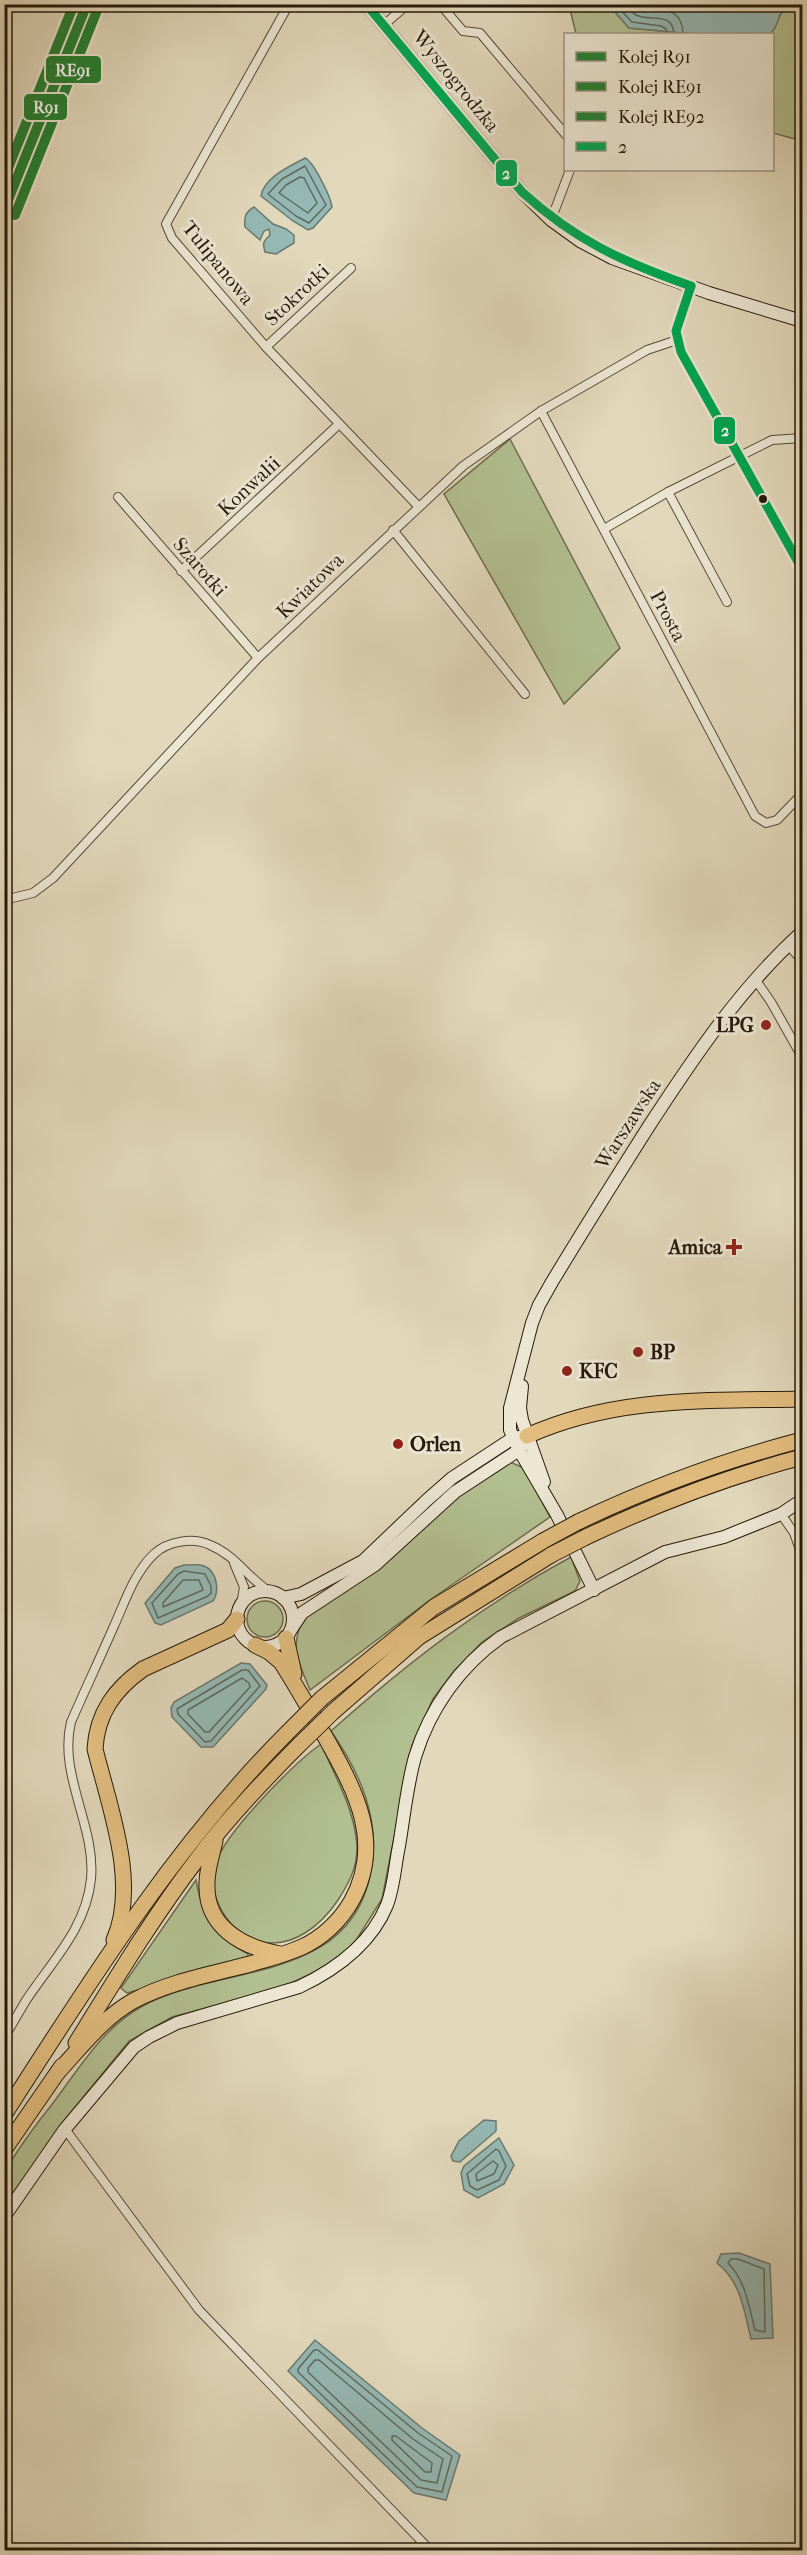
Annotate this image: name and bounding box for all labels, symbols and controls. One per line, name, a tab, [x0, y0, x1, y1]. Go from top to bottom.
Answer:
street label: Wyszogrodzka	[407, 25, 505, 137]
legend	[564, 33, 774, 171]
text: Kolej R91	[618, 47, 691, 68]
line badge: RE91	[45, 55, 102, 84]
text: RE91	[55, 61, 91, 81]
text: Kolej RE91	[618, 77, 702, 98]
line badge: R91	[23, 93, 68, 121]
text: R91	[33, 98, 59, 118]
text: Kolej RE92	[618, 107, 705, 128]
text: 2	[618, 137, 627, 158]
line badge: 2	[495, 159, 518, 187]
text: 2	[502, 164, 510, 183]
street label: Tulipanowa	[177, 217, 259, 310]
street label: Stokrotki	[260, 259, 334, 331]
line badge: 2	[713, 416, 736, 445]
text: 2	[721, 421, 729, 440]
street label: Konwalii	[213, 451, 285, 521]
unlabelled marker	[757, 493, 769, 505]
street label: Szarotki	[168, 533, 232, 601]
street label: Kwiatowa	[272, 548, 349, 624]
street label: Prosta	[645, 587, 691, 646]
place label: LPG	[716, 1014, 754, 1037]
marker: LPG	[759, 1018, 773, 1032]
street label: Warszawska	[590, 1074, 666, 1174]
place label: Amica	[667, 1236, 723, 1259]
marker: Amica	[727, 1240, 741, 1254]
place label: BP	[650, 1341, 675, 1364]
marker: BP	[631, 1345, 645, 1359]
place label: KFC	[579, 1360, 618, 1383]
marker: KFC	[560, 1364, 574, 1378]
place label: Orlen	[410, 1433, 461, 1456]
marker: Orlen	[391, 1437, 405, 1451]

